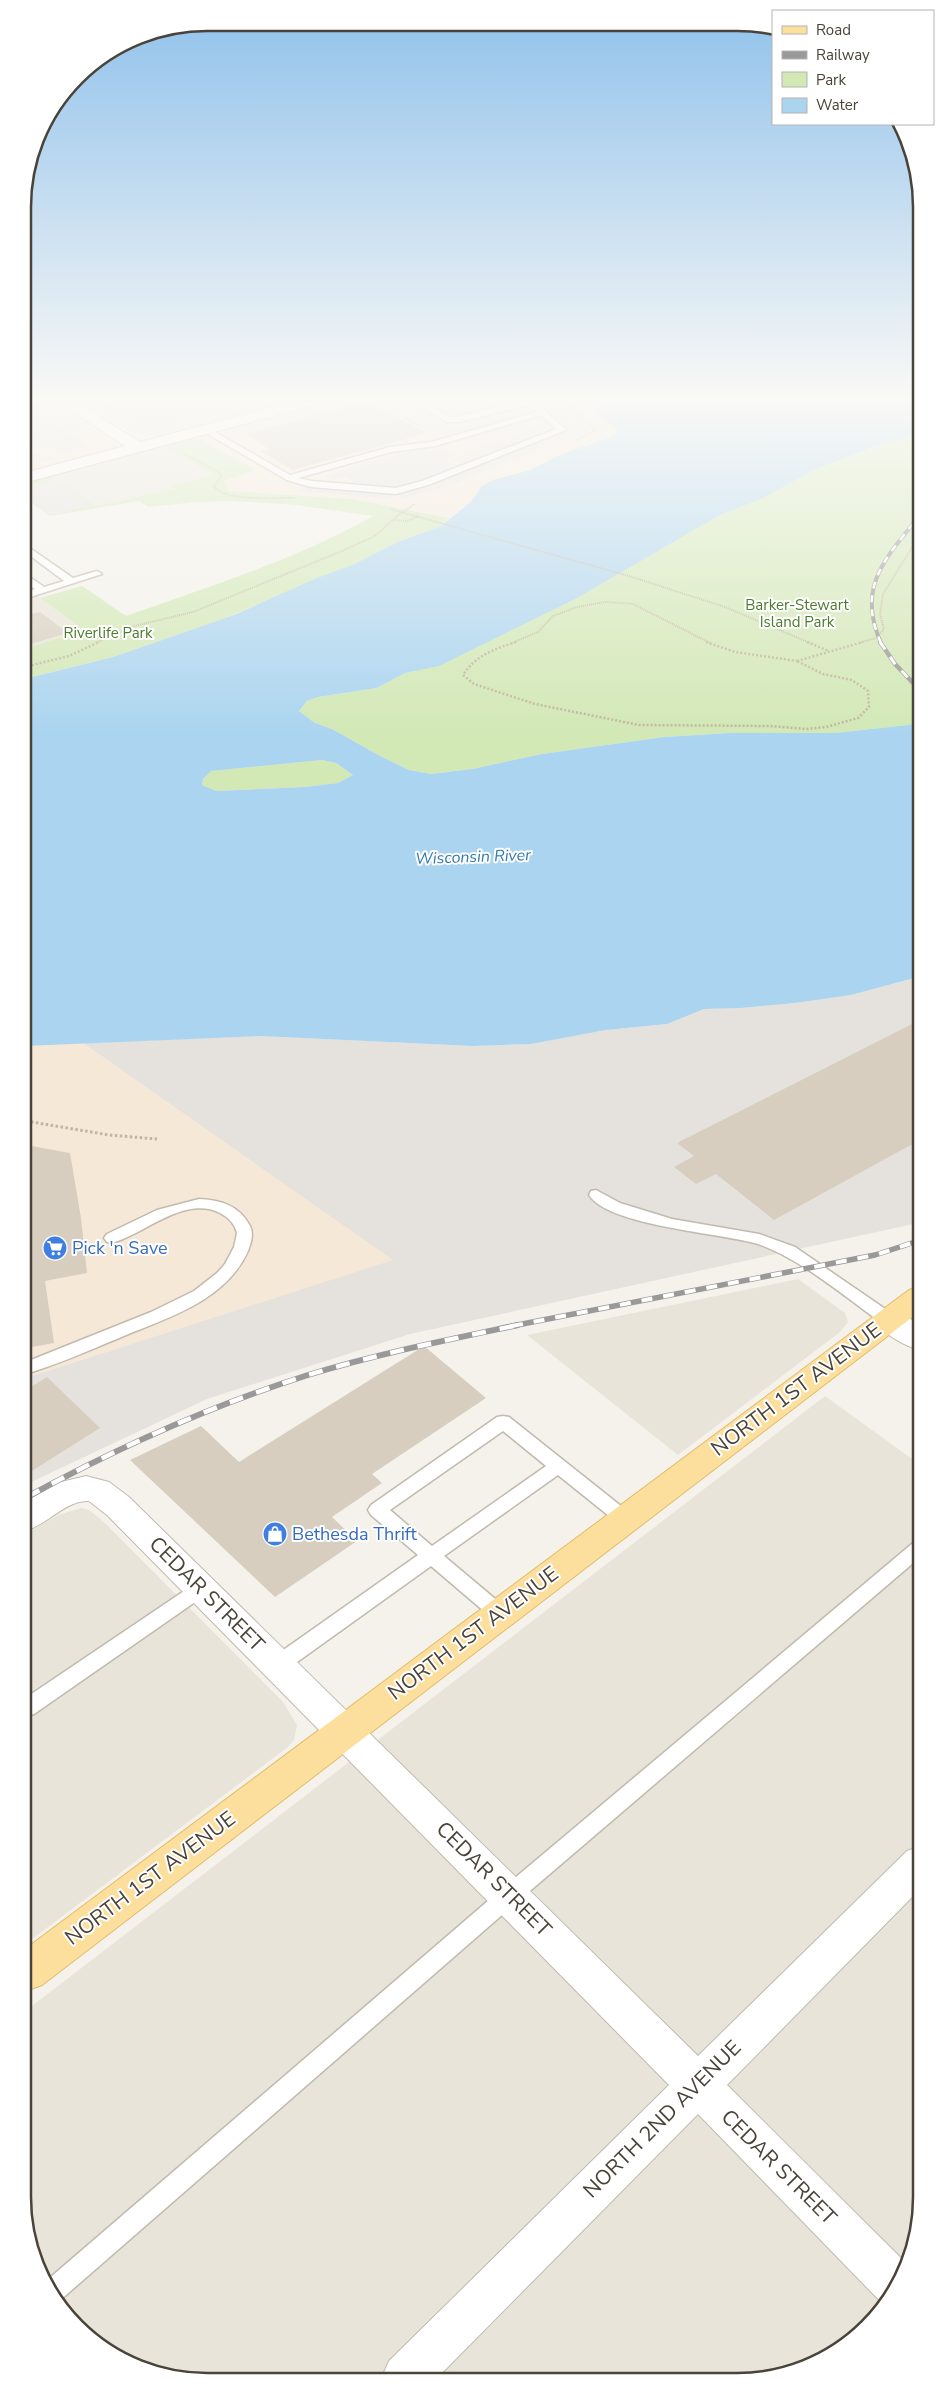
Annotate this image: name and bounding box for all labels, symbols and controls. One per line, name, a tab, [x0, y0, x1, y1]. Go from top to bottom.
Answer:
legend	[772, 10, 934, 125]
text: Road	[816, 20, 851, 40]
text: Railway	[816, 45, 870, 65]
text: Park	[816, 70, 846, 90]
text: Water	[816, 95, 859, 115]
park label: Barker-Stewart Island Park	[745, 595, 850, 632]
park label: Riverlife Park	[64, 623, 153, 643]
water label: Wisconsin River	[415, 844, 532, 870]
supermarket icon: Pick 'n Save	[42, 1235, 68, 1261]
place label: Pick 'n Save	[72, 1236, 168, 1260]
street label: NORTH 1ST AVENUE	[705, 1316, 887, 1462]
shop icon: Bethesda Thrift	[262, 1521, 288, 1547]
place label: Bethesda Thrift	[292, 1522, 417, 1546]
street label: CEDAR STREET	[143, 1530, 271, 1658]
street label: NORTH 1ST AVENUE	[382, 1560, 564, 1706]
street label: NORTH 1ST AVENUE	[59, 1805, 241, 1951]
street label: CEDAR STREET	[430, 1815, 558, 1943]
street label: NORTH 2ND AVENUE	[577, 2034, 747, 2204]
street label: CEDAR STREET	[715, 2103, 843, 2231]

